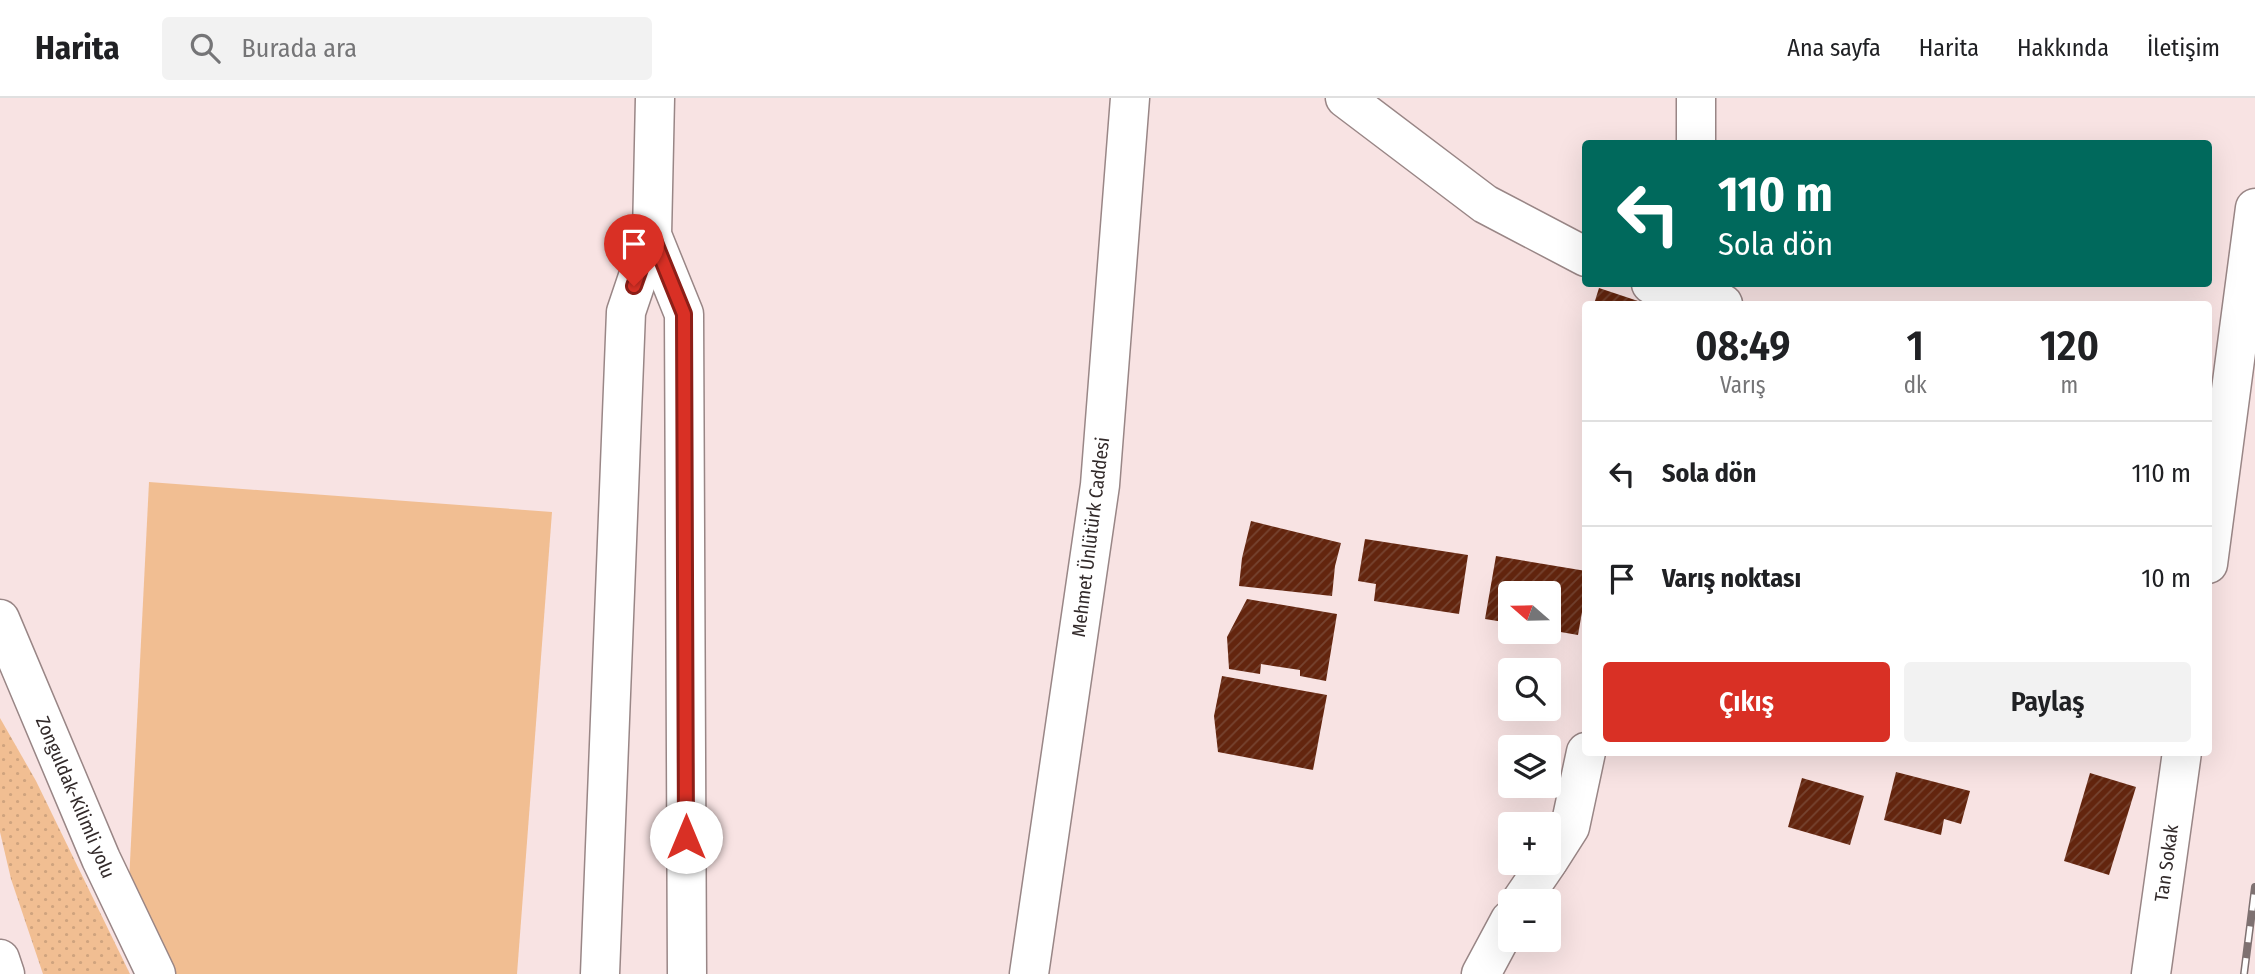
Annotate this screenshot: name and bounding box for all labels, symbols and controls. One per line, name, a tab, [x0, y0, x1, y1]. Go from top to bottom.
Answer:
search box	[162, 17, 652, 80]
text: Harita	[35, 28, 120, 68]
icon: search	[186, 29, 224, 67]
text: Burada ara	[242, 33, 357, 64]
text: Ana sayfa	[1787, 34, 1881, 62]
text: Harita	[1919, 34, 1979, 62]
text: Hakkında	[2017, 34, 2109, 62]
text: İletişim	[2147, 34, 2220, 62]
text: 110 m	[1718, 165, 1833, 224]
icon: left	[1603, 168, 1694, 259]
pin	[604, 214, 664, 286]
icon: arrive	[615, 225, 653, 263]
text: Sola dön	[1718, 225, 1833, 263]
text: 08:49	[1695, 321, 1791, 371]
text: 1	[1906, 321, 1924, 371]
text: 120	[2040, 321, 2099, 371]
text: Varış	[1720, 371, 1766, 399]
text: dk	[1904, 371, 1927, 399]
text: m	[2060, 371, 2078, 399]
street label: Mehmet Ünlütürk Caddesi	[1067, 436, 1114, 638]
icon: left	[1603, 455, 1641, 493]
text: Sola dön	[1662, 458, 1756, 489]
text: 110 m	[2131, 458, 2191, 489]
icon: arrive	[1603, 560, 1641, 598]
text: Varış noktası	[1662, 563, 1801, 594]
text: 10 m	[2141, 563, 2191, 594]
north arrow	[1498, 581, 1561, 644]
map controls	[1498, 581, 1561, 952]
button: search	[1498, 658, 1561, 721]
button: Çıkış	[1603, 662, 1890, 742]
button: Paylaş	[1904, 662, 2191, 742]
street label: Zonguldak-Kilimli yolu	[31, 713, 120, 882]
button: layers	[1498, 735, 1561, 798]
position arrow	[649, 800, 723, 874]
button: +	[1498, 812, 1561, 875]
street label: Tan Sokak	[2150, 823, 2183, 903]
button: −	[1498, 889, 1561, 952]

